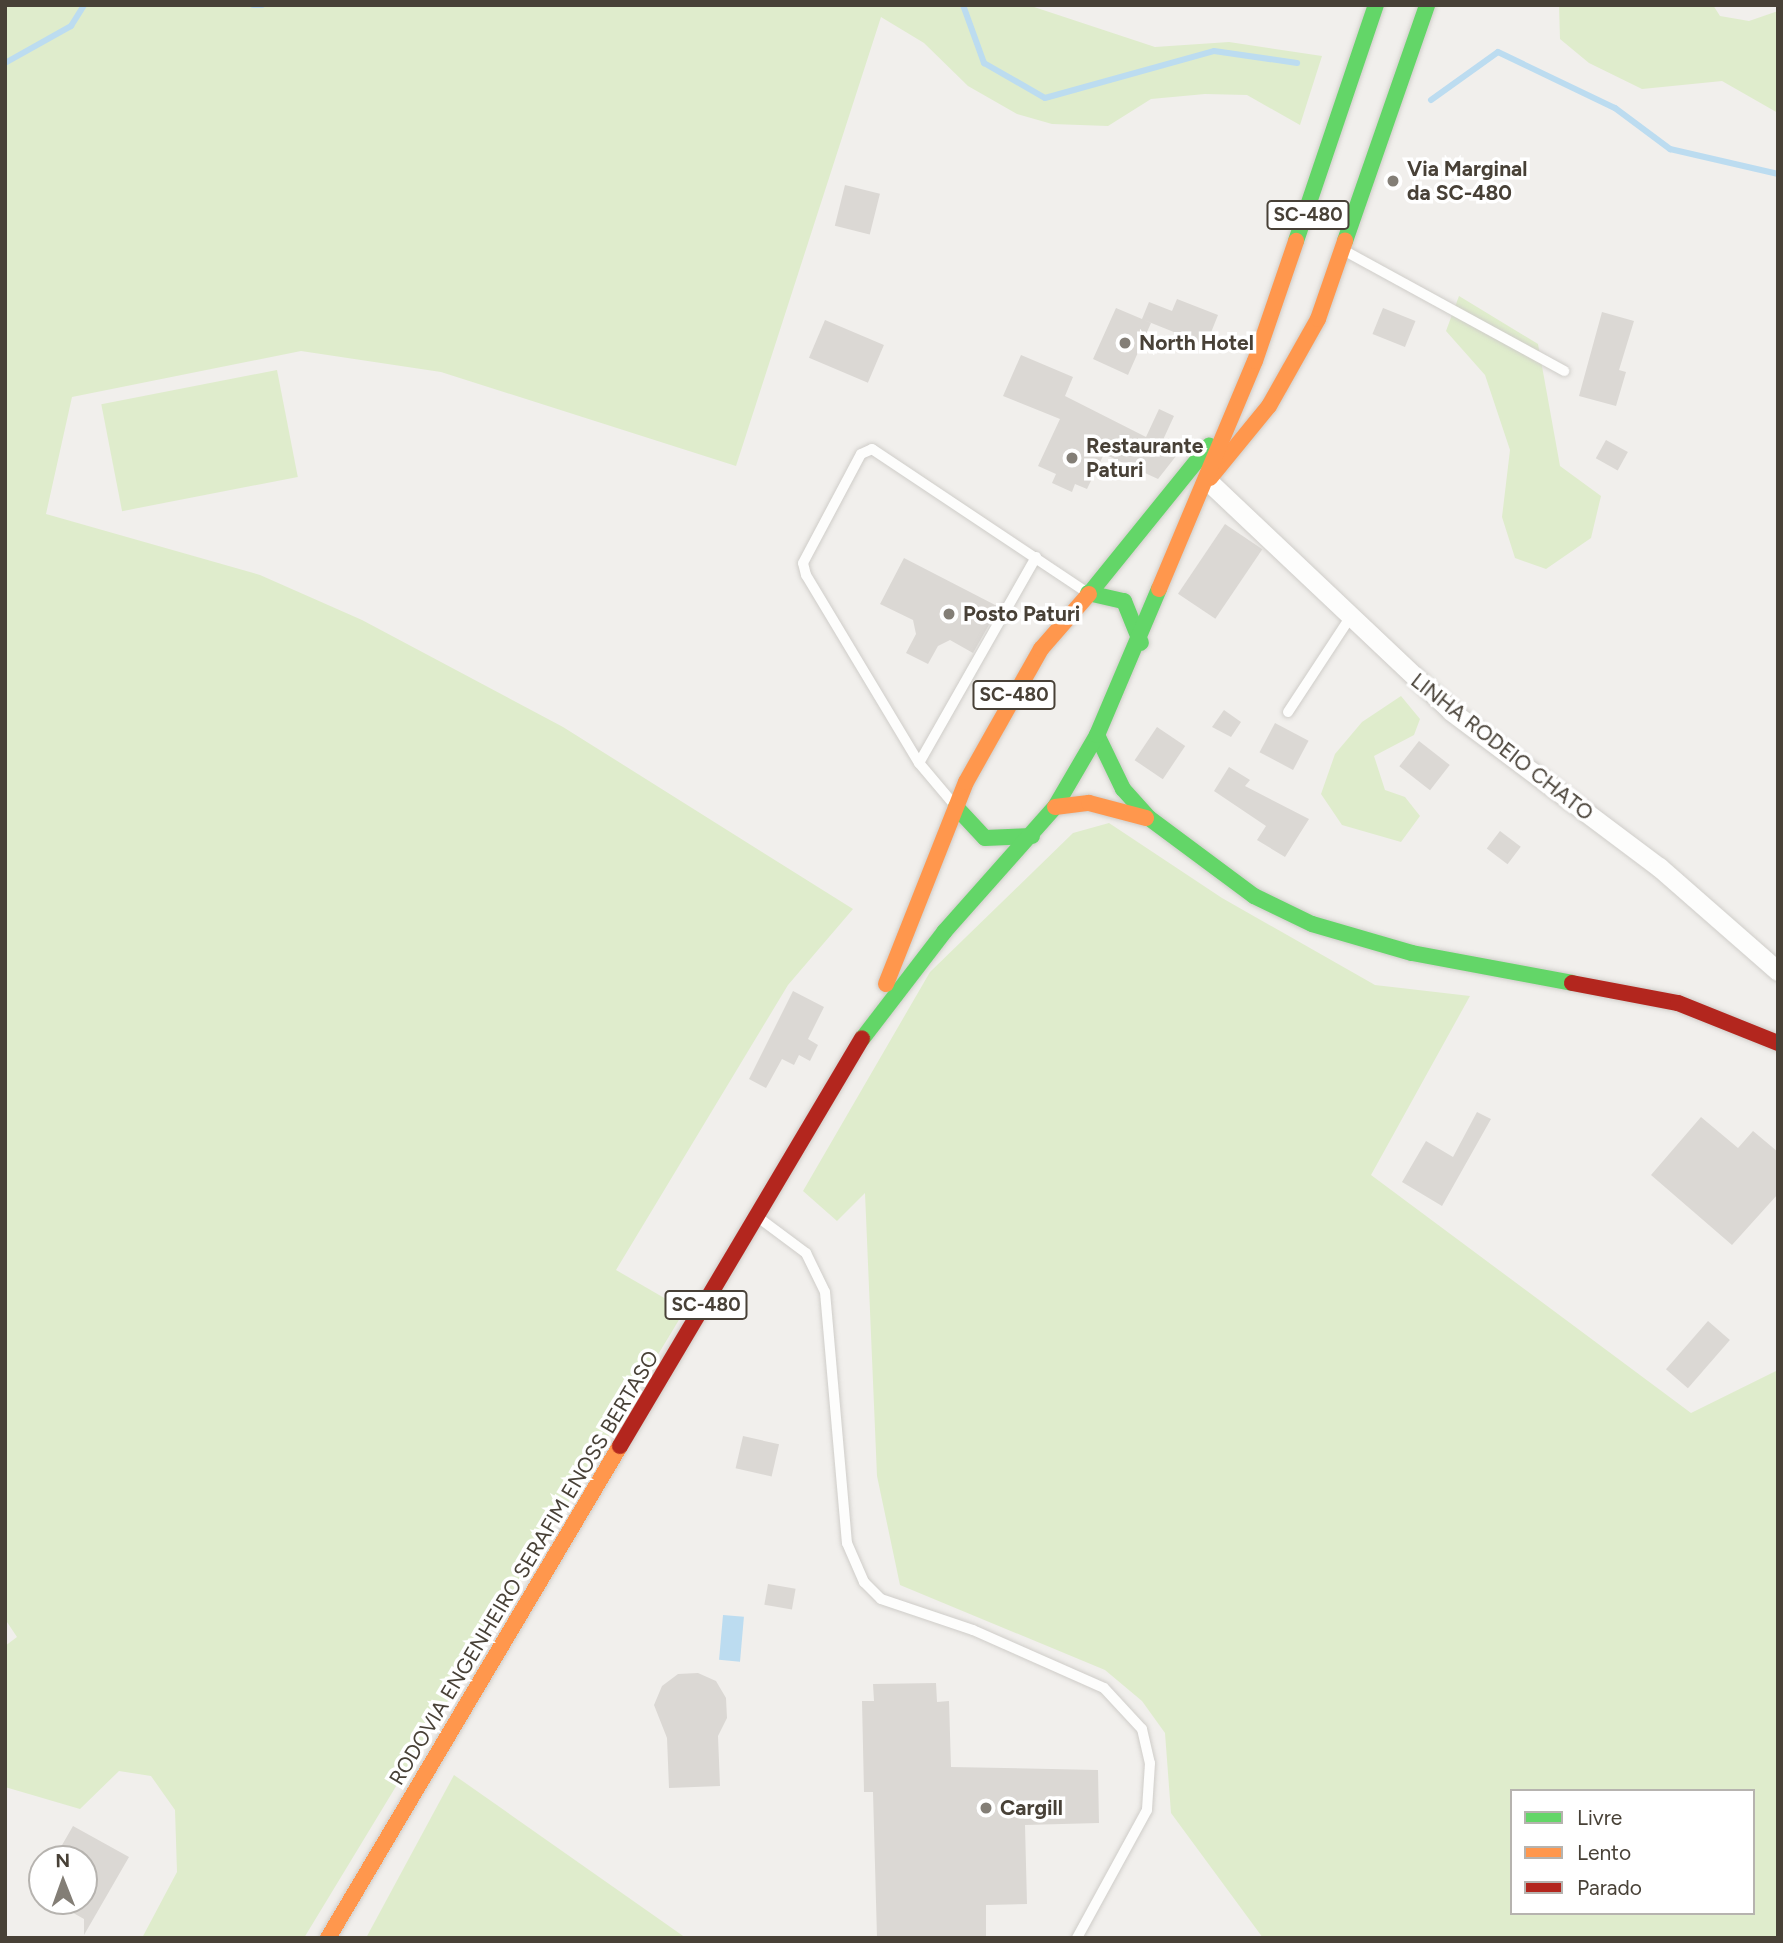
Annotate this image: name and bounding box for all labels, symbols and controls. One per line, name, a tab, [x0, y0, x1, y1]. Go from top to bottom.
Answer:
place label: Via Marginal da SC-480	[1407, 156, 1527, 206]
marker: Via Marginal da SC-480	[1385, 173, 1401, 189]
road number: SC-480	[1266, 200, 1350, 230]
place label: North Hotel	[1139, 330, 1254, 356]
marker: North Hotel	[1117, 335, 1133, 351]
place label: Restaurante Paturi	[1086, 433, 1203, 483]
marker: Restaurante Paturi	[1064, 450, 1080, 466]
place label: Posto Paturi	[963, 601, 1080, 627]
marker: Posto Paturi	[941, 606, 957, 622]
street label: LINHA RODEIO CHATO	[1406, 668, 1598, 826]
road number: SC-480	[972, 680, 1056, 710]
road number: SC-480	[664, 1289, 748, 1320]
street label: RODOVIA ENGENHEIRO SERAFIM ENOSS BERTASO	[384, 1346, 664, 1790]
legend	[1510, 1789, 1755, 1915]
place label: Cargill	[1000, 1795, 1063, 1821]
marker: Cargill	[978, 1800, 994, 1816]
text: Livre	[1577, 1805, 1622, 1830]
text: Lento	[1577, 1840, 1631, 1865]
north arrow	[28, 1845, 98, 1915]
text: N	[55, 1849, 70, 1872]
text: Parado	[1577, 1875, 1642, 1900]

